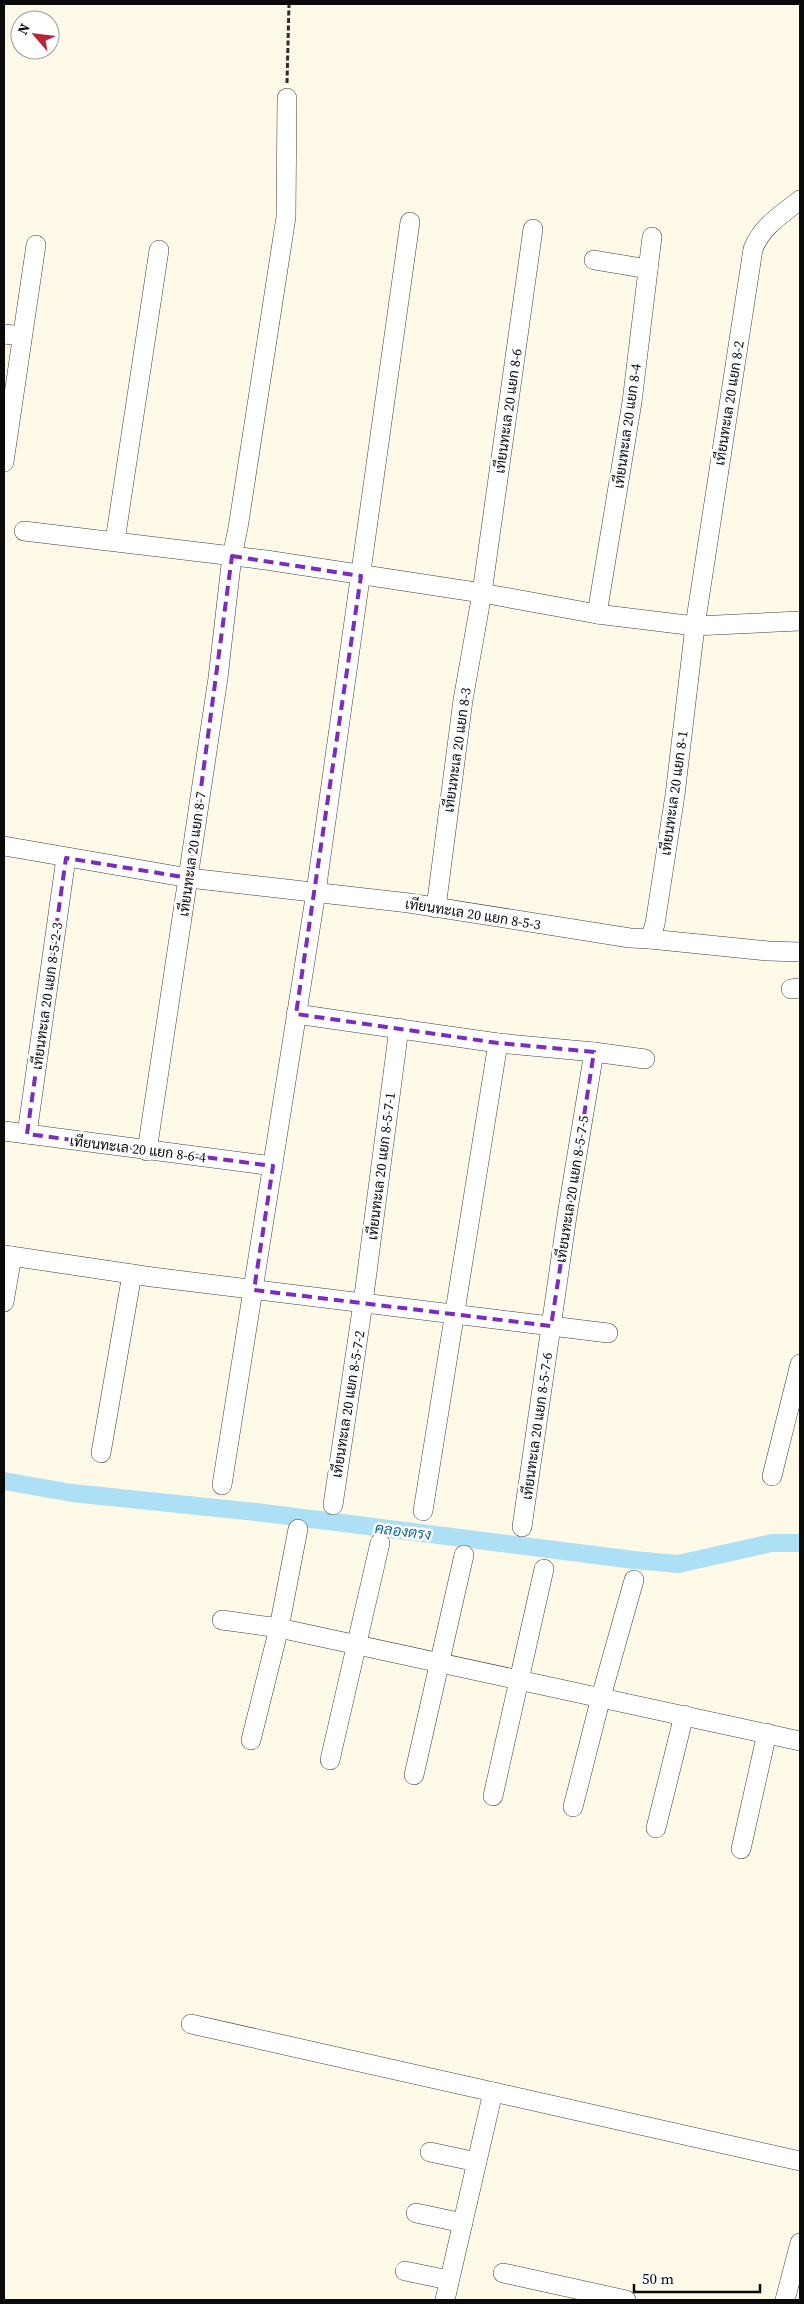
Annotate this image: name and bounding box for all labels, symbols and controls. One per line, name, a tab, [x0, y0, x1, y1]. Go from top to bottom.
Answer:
north arrow	[10, 10, 60, 60]
text: N	[12, 20, 35, 38]
street label: เทียนทะเล 20 แยก 8-2	[709, 339, 749, 467]
street label: เทียนทะเล 20 แยก 8-6	[489, 347, 527, 475]
street label: เทียนทะเล 20 แยก 8-4	[608, 362, 646, 490]
street label: เทียนทะเล 20 แยก 8-3	[438, 686, 476, 814]
street label: เทียนทะเล 20 แยก 8-1	[655, 729, 693, 857]
street label: เทียนทะเล 20 แยก 8-7	[173, 790, 211, 918]
street label: เทียนทะเล 20 แยก 8-5-3	[404, 893, 542, 935]
street label: เทียนทะเล 20 แยก 8-5-2-3	[27, 921, 67, 1071]
street label: เทียนทะเล 20 แยก 8-5-7-1	[362, 1091, 400, 1241]
street label: เทียนทะเล 20 แยก 8-5-7-5	[550, 1114, 594, 1264]
street label: เทียนทะเล 20 แยก 8-6-4	[69, 1131, 207, 1167]
street label: เทียนทะเล 20 แยก 8-5-7-2	[326, 1329, 370, 1479]
street label: เทียนทะเล 20 แยก 8-5-7-6	[517, 1351, 557, 1501]
water label: คลองตรง	[374, 1517, 433, 1545]
scale bar	[634, 2262, 760, 2294]
text: 50 m	[642, 2268, 674, 2289]

